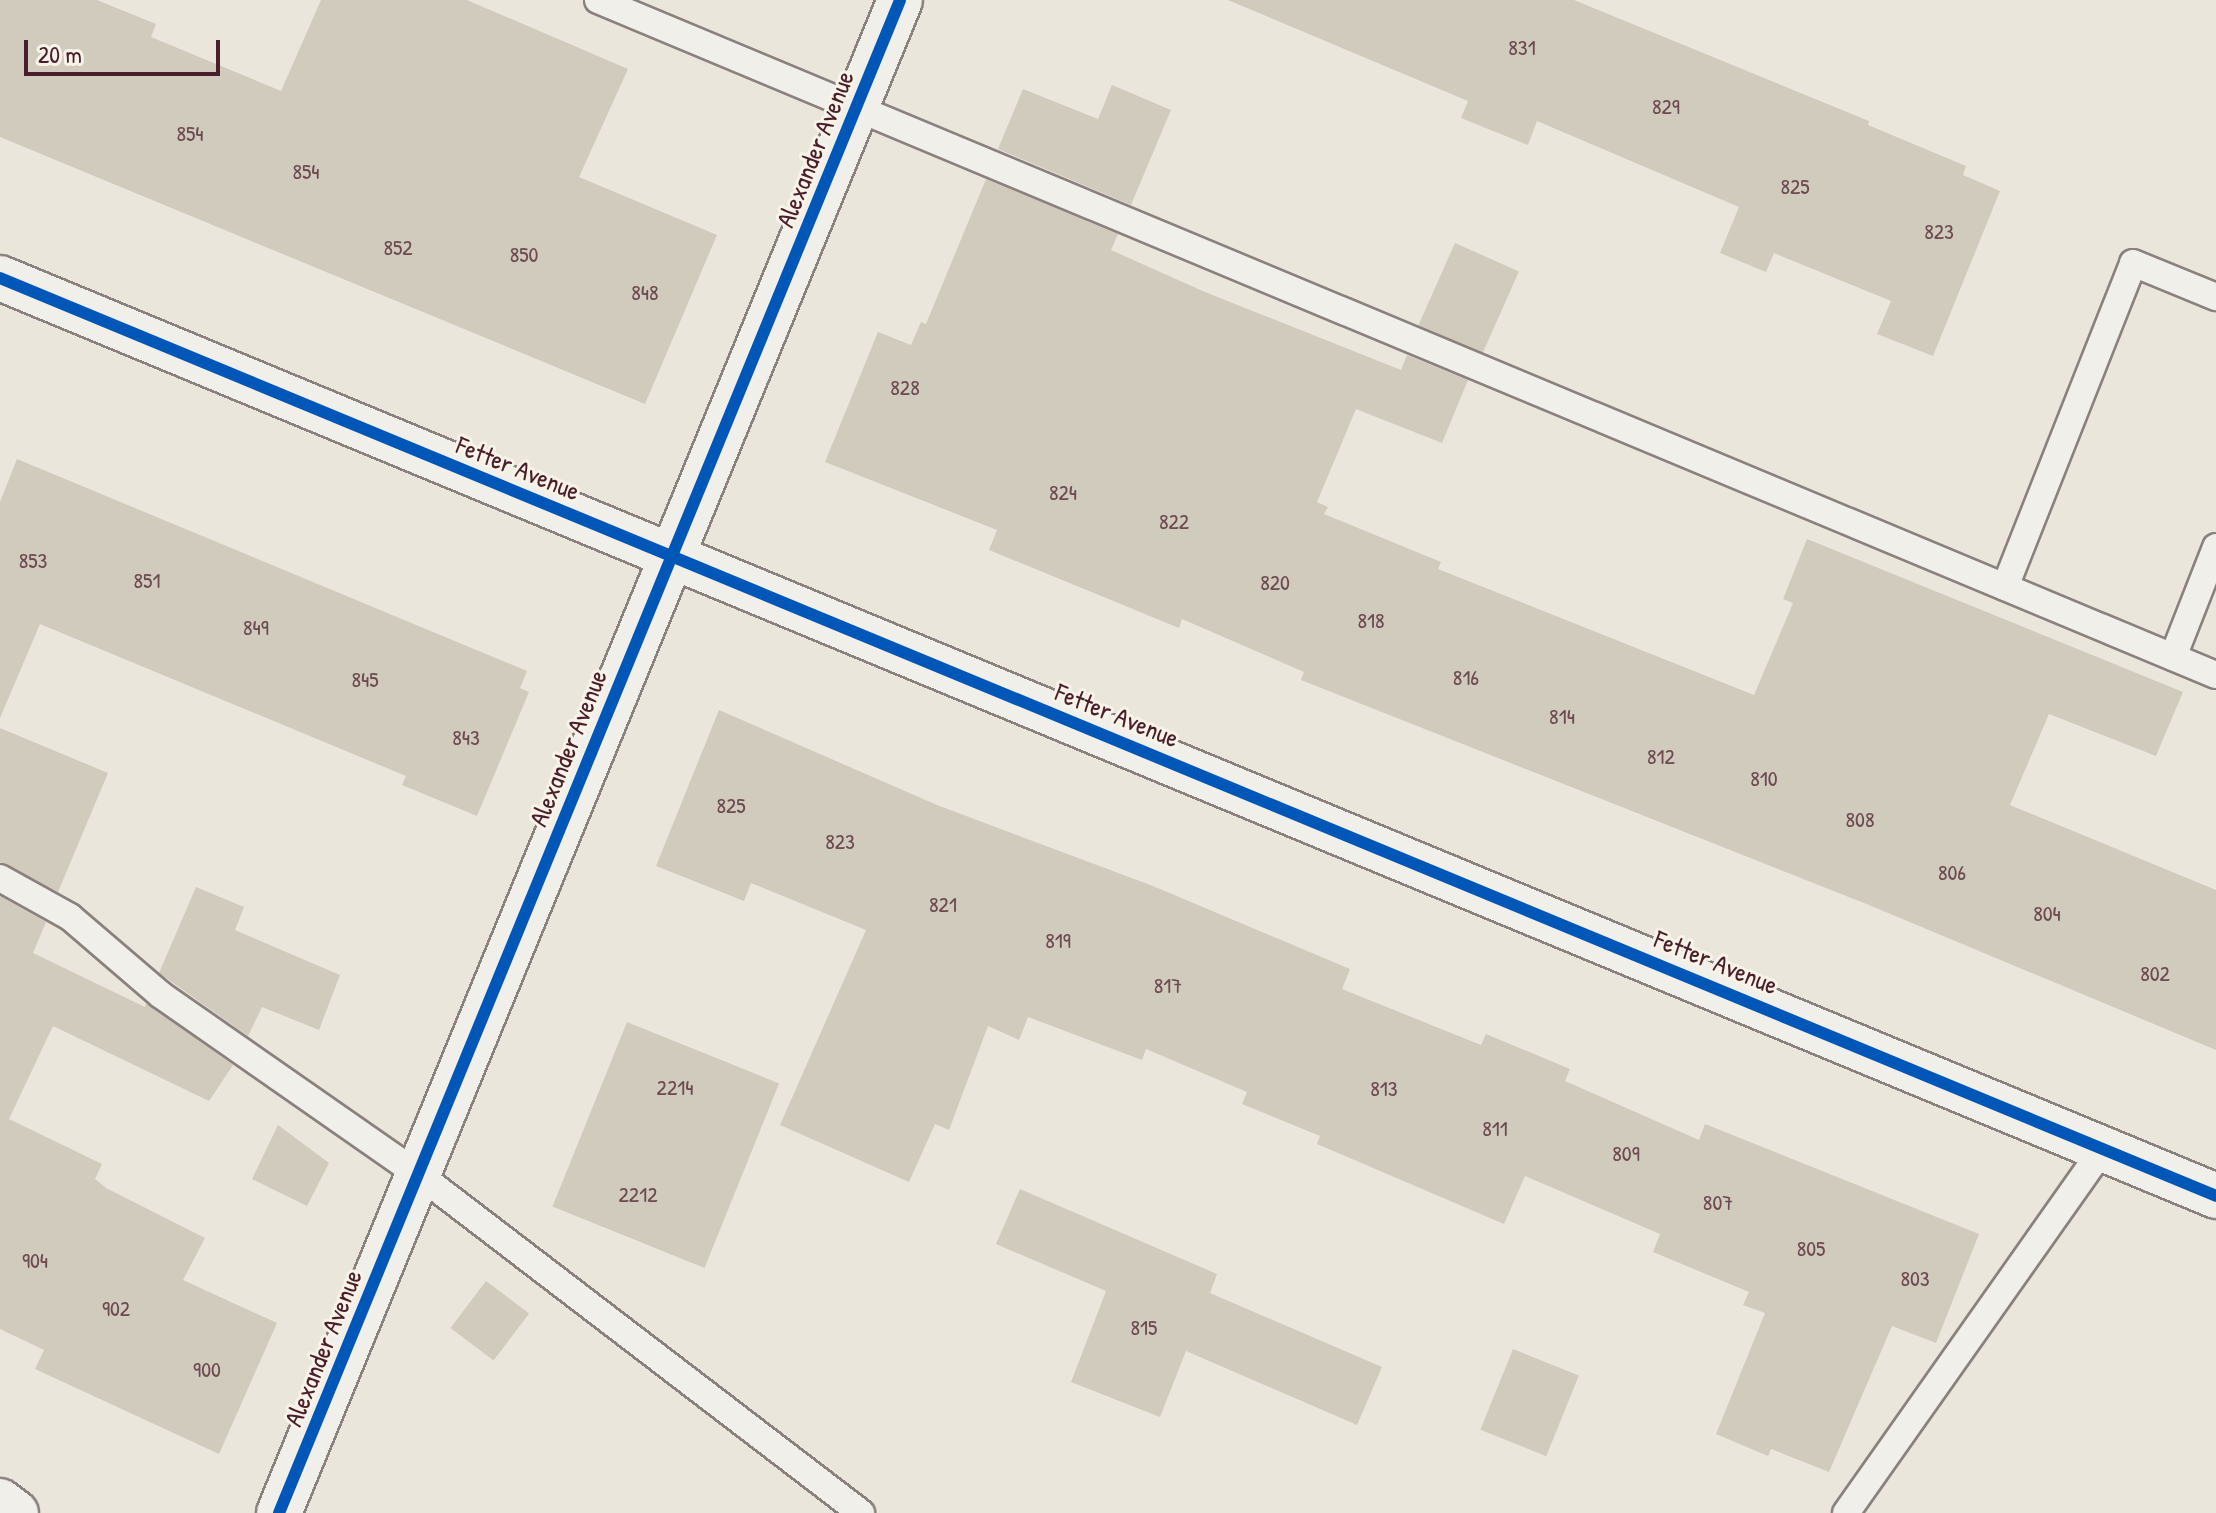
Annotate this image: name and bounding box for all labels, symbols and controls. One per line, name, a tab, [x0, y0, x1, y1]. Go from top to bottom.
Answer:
scale bar	[28, 24, 224, 74]
house number: 831	[1508, 35, 1536, 61]
text: 20 m	[38, 38, 82, 70]
street label: Alexander Avenue	[769, 66, 861, 232]
house number: 829	[1652, 94, 1680, 120]
house number: 854	[176, 121, 204, 147]
house number: 854	[292, 159, 320, 185]
house number: 825	[1780, 174, 1810, 200]
house number: 823	[1924, 219, 1954, 245]
house number: 852	[383, 235, 413, 261]
house number: 850	[510, 242, 538, 268]
house number: 848	[631, 280, 659, 306]
house number: 828	[890, 375, 920, 401]
street label: Fetter Avenue	[452, 429, 584, 507]
house number: 824	[1049, 480, 1077, 506]
house number: 822	[1159, 509, 1189, 535]
house number: 853	[19, 548, 47, 574]
house number: 851	[134, 568, 160, 594]
house number: 820	[1260, 570, 1290, 596]
house number: 818	[1357, 608, 1385, 634]
house number: 849	[243, 615, 269, 641]
street label: Alexander Avenue	[522, 665, 614, 831]
house number: 816	[1453, 665, 1479, 691]
house number: 845	[351, 667, 379, 693]
street label: Fetter Avenue	[1051, 676, 1183, 754]
house number: 814	[1549, 704, 1575, 730]
house number: 843	[452, 725, 480, 751]
house number: 812	[1647, 744, 1675, 770]
house number: 810	[1750, 766, 1778, 792]
house number: 825	[716, 793, 746, 819]
house number: 808	[1846, 807, 1874, 833]
house number: 823	[825, 829, 855, 855]
house number: 806	[1938, 860, 1966, 886]
house number: 821	[929, 892, 957, 918]
house number: 804	[2033, 901, 2061, 927]
street label: Fetter Avenue	[1650, 923, 1782, 1001]
house number: 819	[1045, 928, 1071, 954]
house number: 802	[2140, 961, 2170, 987]
house number: 817	[1154, 973, 1182, 999]
house number: 2214	[657, 1075, 693, 1101]
house number: 813	[1370, 1076, 1398, 1102]
house number: 811	[1482, 1116, 1508, 1142]
house number: 809	[1612, 1141, 1640, 1167]
house number: 2212	[619, 1182, 657, 1208]
house number: 807	[1703, 1190, 1733, 1216]
house number: 805	[1797, 1236, 1825, 1262]
house number: 904	[22, 1248, 48, 1274]
street label: Alexander Avenue	[277, 1265, 369, 1431]
house number: 803	[1900, 1266, 1930, 1292]
house number: 902	[102, 1296, 130, 1322]
house number: 815	[1131, 1315, 1157, 1341]
house number: 900	[193, 1357, 221, 1383]

